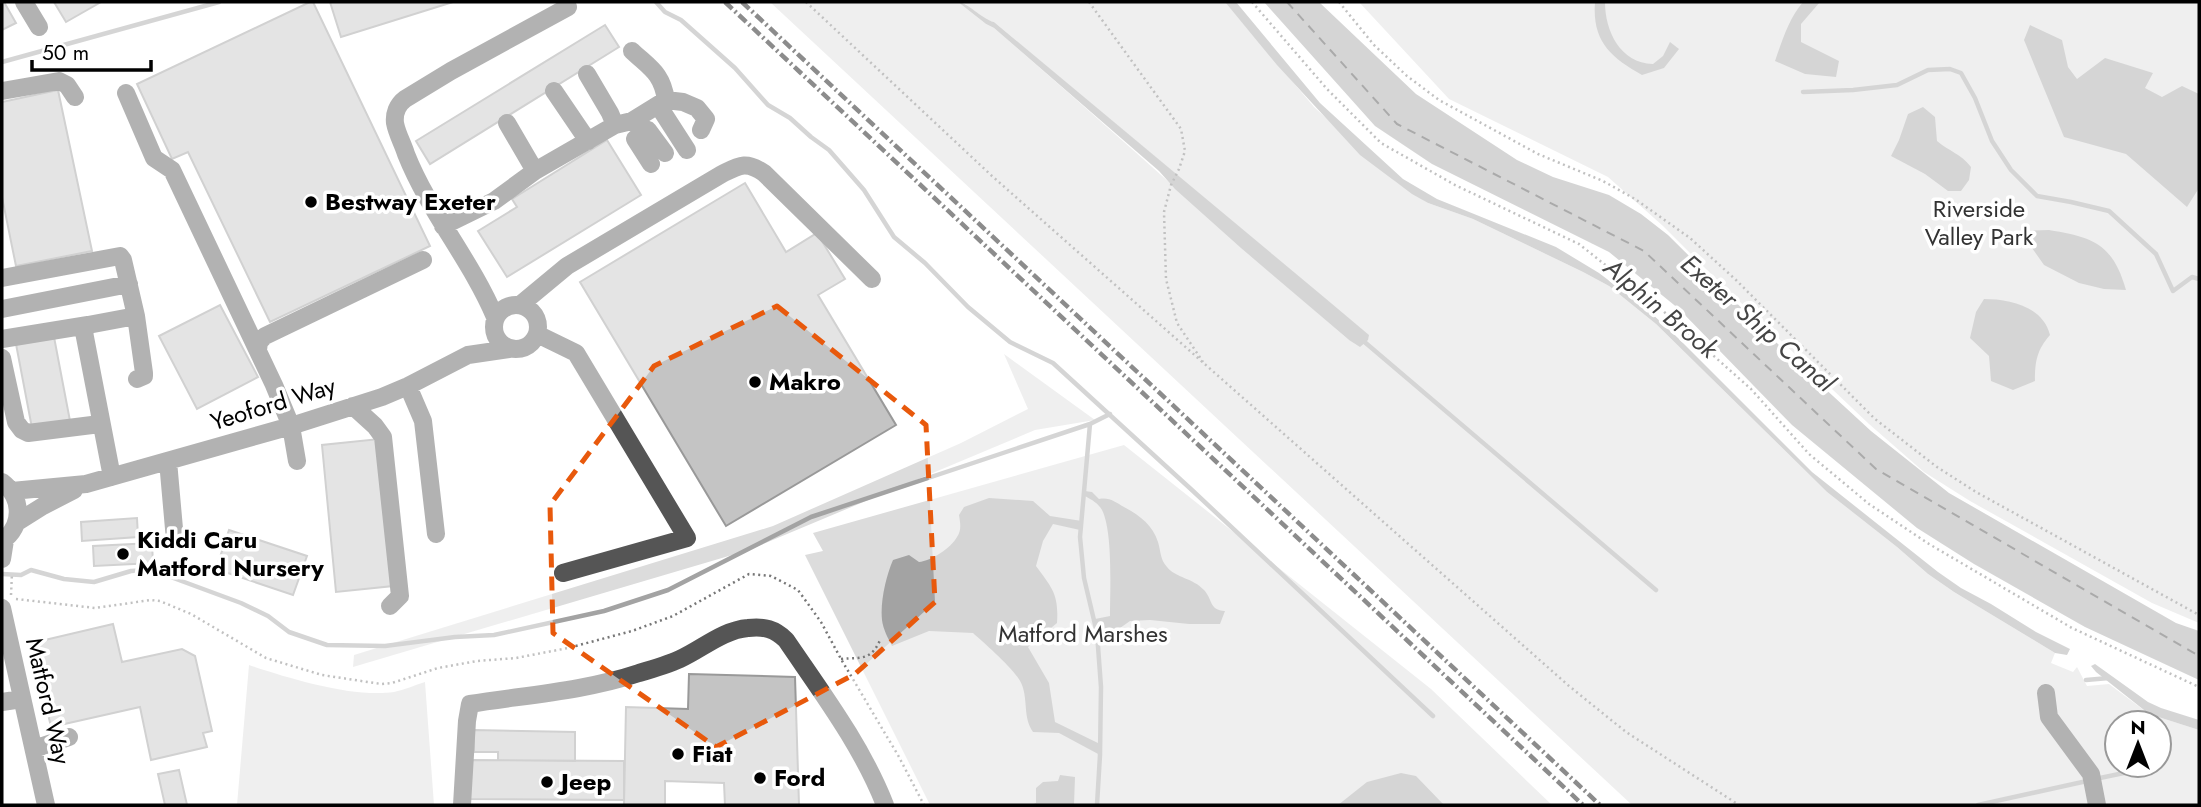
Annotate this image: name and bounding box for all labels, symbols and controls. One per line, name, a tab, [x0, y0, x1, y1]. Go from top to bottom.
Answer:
scale bar	[32, 28, 150, 72]
text: 50 m	[42, 38, 89, 68]
place label: Bestway Exeter	[325, 184, 496, 219]
park label: Riverside Valley Park	[1925, 191, 2034, 254]
marker: Bestway Exeter	[303, 194, 319, 210]
water label: Exeter Ship Canal	[1672, 245, 1844, 402]
water label: Alphin Brook	[1595, 248, 1728, 368]
place label: Makro	[769, 364, 841, 399]
street label: Yeoford Way	[206, 368, 340, 439]
marker: Makro	[747, 374, 763, 390]
place label: Kiddi Caru Matford Nursery	[137, 522, 324, 585]
marker: Kiddi Caru Matford Nursery	[115, 546, 131, 562]
park label: Matford Marshes	[998, 616, 1168, 651]
street label: Matford Way	[17, 634, 80, 768]
north arrow	[2103, 709, 2173, 779]
text: N	[2130, 714, 2146, 741]
place label: Fiat	[692, 736, 733, 771]
marker: Fiat	[670, 746, 686, 762]
place label: Ford	[774, 760, 825, 795]
place label: Jeep	[557, 764, 611, 799]
marker: Ford	[752, 770, 768, 786]
marker: Jeep	[539, 774, 555, 790]

